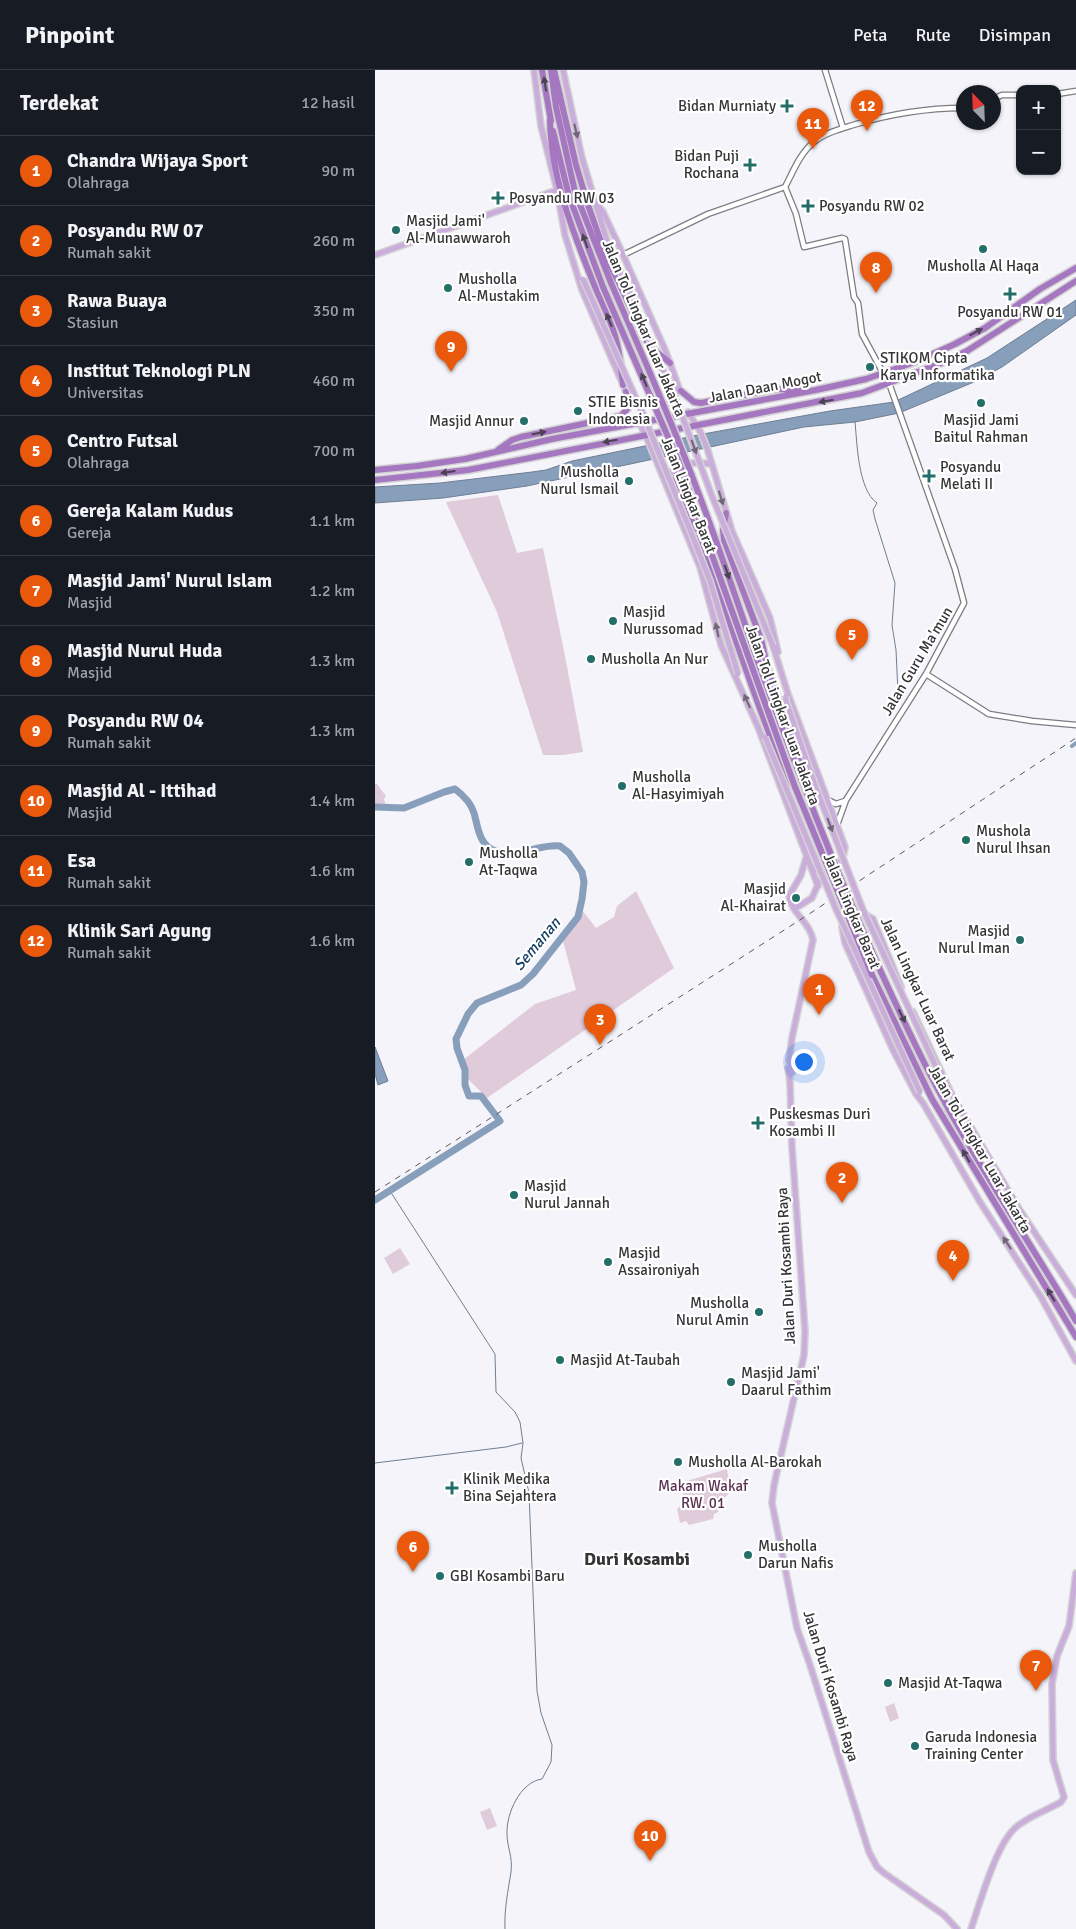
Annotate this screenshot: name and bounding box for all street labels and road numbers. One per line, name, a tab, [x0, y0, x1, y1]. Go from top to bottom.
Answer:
street label: Jalan Tol Lingkar Luar Jakarta	[598, 237, 690, 419]
street label: Jalan Daan Mogot	[707, 367, 823, 407]
street label: Jalan Lingkar Barat	[657, 434, 721, 556]
street label: Jalan Guru Ma'mun	[877, 603, 957, 719]
street label: Jalan Tol Lingkar Luar Jakarta	[742, 622, 824, 808]
street label: Jalan Lingkar Barat	[820, 850, 884, 972]
street label: Jalan Lingkar Luar Barat	[877, 915, 959, 1063]
street label: Jalan Tol Lingkar Luar Jakarta	[925, 1062, 1035, 1236]
street label: Jalan Duri Kosambi Raya	[773, 1187, 799, 1345]
street label: Jalan Duri Kosambi Raya	[799, 1608, 863, 1764]

